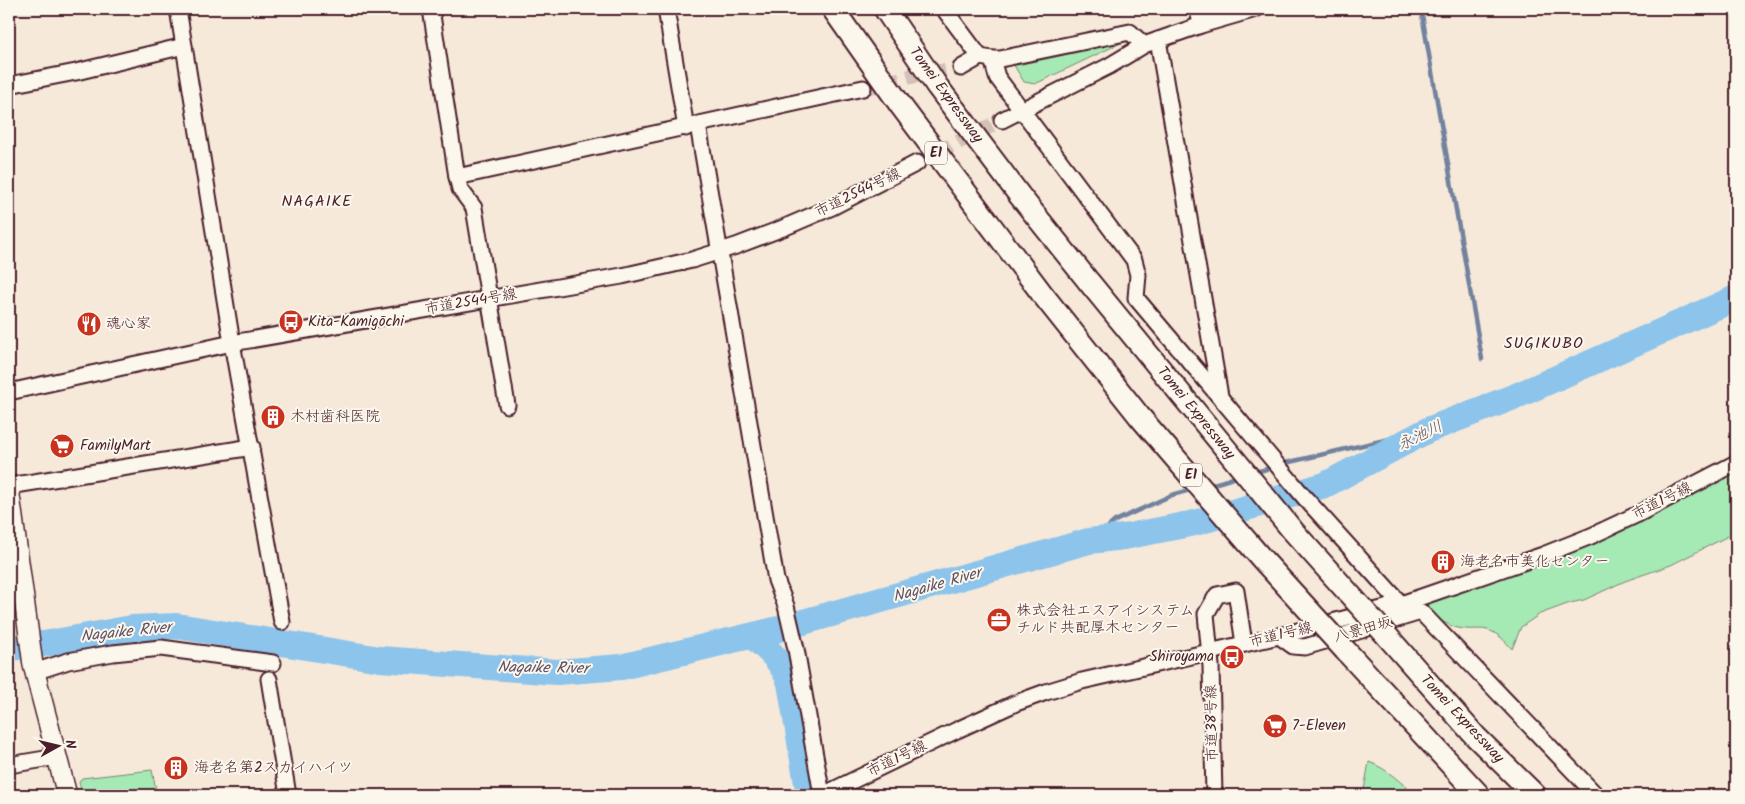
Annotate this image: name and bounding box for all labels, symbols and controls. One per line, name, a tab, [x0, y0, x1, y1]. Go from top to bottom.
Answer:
street label: Tomei Expressway	[903, 42, 990, 149]
road number: E1	[925, 142, 947, 164]
street label: 市道2544号線	[811, 162, 905, 224]
district label: NAGAIKE	[282, 189, 352, 214]
street label: 市道2544号線	[423, 282, 519, 322]
bus stop icon: Kita-Kamigōchi	[278, 309, 304, 335]
place label: Kita-Kamigōchi	[308, 310, 405, 334]
restaurant icon: 魂心家	[76, 311, 102, 337]
place label: 魂心家	[106, 312, 151, 336]
district label: SUGIKUBO	[1504, 331, 1584, 356]
street label: Tomei Expressway	[1151, 361, 1242, 466]
building icon: 木村歯科医院	[260, 404, 286, 430]
place label: 木村歯科医院	[290, 405, 380, 429]
water label: 永池川	[1393, 414, 1447, 458]
supermarket icon: FamilyMart	[49, 433, 75, 459]
place label: FamilyMart	[80, 434, 151, 458]
road number: E1	[1180, 464, 1202, 486]
street label: 市道1号線	[1628, 476, 1696, 526]
building icon: 海老名市美化センター	[1430, 549, 1456, 575]
place label: 海老名市美化センター	[1460, 550, 1609, 574]
water label: Nagaike River	[890, 559, 988, 610]
place label: 株式会社エスアイシステム チルド共配厚木センター	[1016, 599, 1195, 640]
office icon: 株式会社エスアイシステム チルド共配厚木センター	[986, 607, 1012, 633]
street label: 八景田坂	[1331, 610, 1395, 650]
water label: Nagaike River	[80, 614, 176, 649]
street label: 市道1号線	[1247, 616, 1315, 654]
bus stop icon: Shiroyama	[1219, 644, 1245, 670]
place label: Shiroyama	[1150, 645, 1214, 669]
water label: Nagaike River	[497, 655, 592, 681]
street label: Tomei Expressway	[1414, 669, 1510, 770]
street label: 市道38号線	[1199, 684, 1225, 762]
supermarket icon: 7-Eleven	[1262, 713, 1288, 739]
place label: 7-Eleven	[1292, 714, 1346, 738]
north arrow	[32, 722, 82, 772]
street label: 市道1号線	[863, 734, 931, 784]
text: N	[58, 738, 81, 750]
building icon: 海老名第2スカイハイツ	[163, 755, 189, 781]
place label: 海老名第2スカイハイツ	[194, 756, 353, 780]

